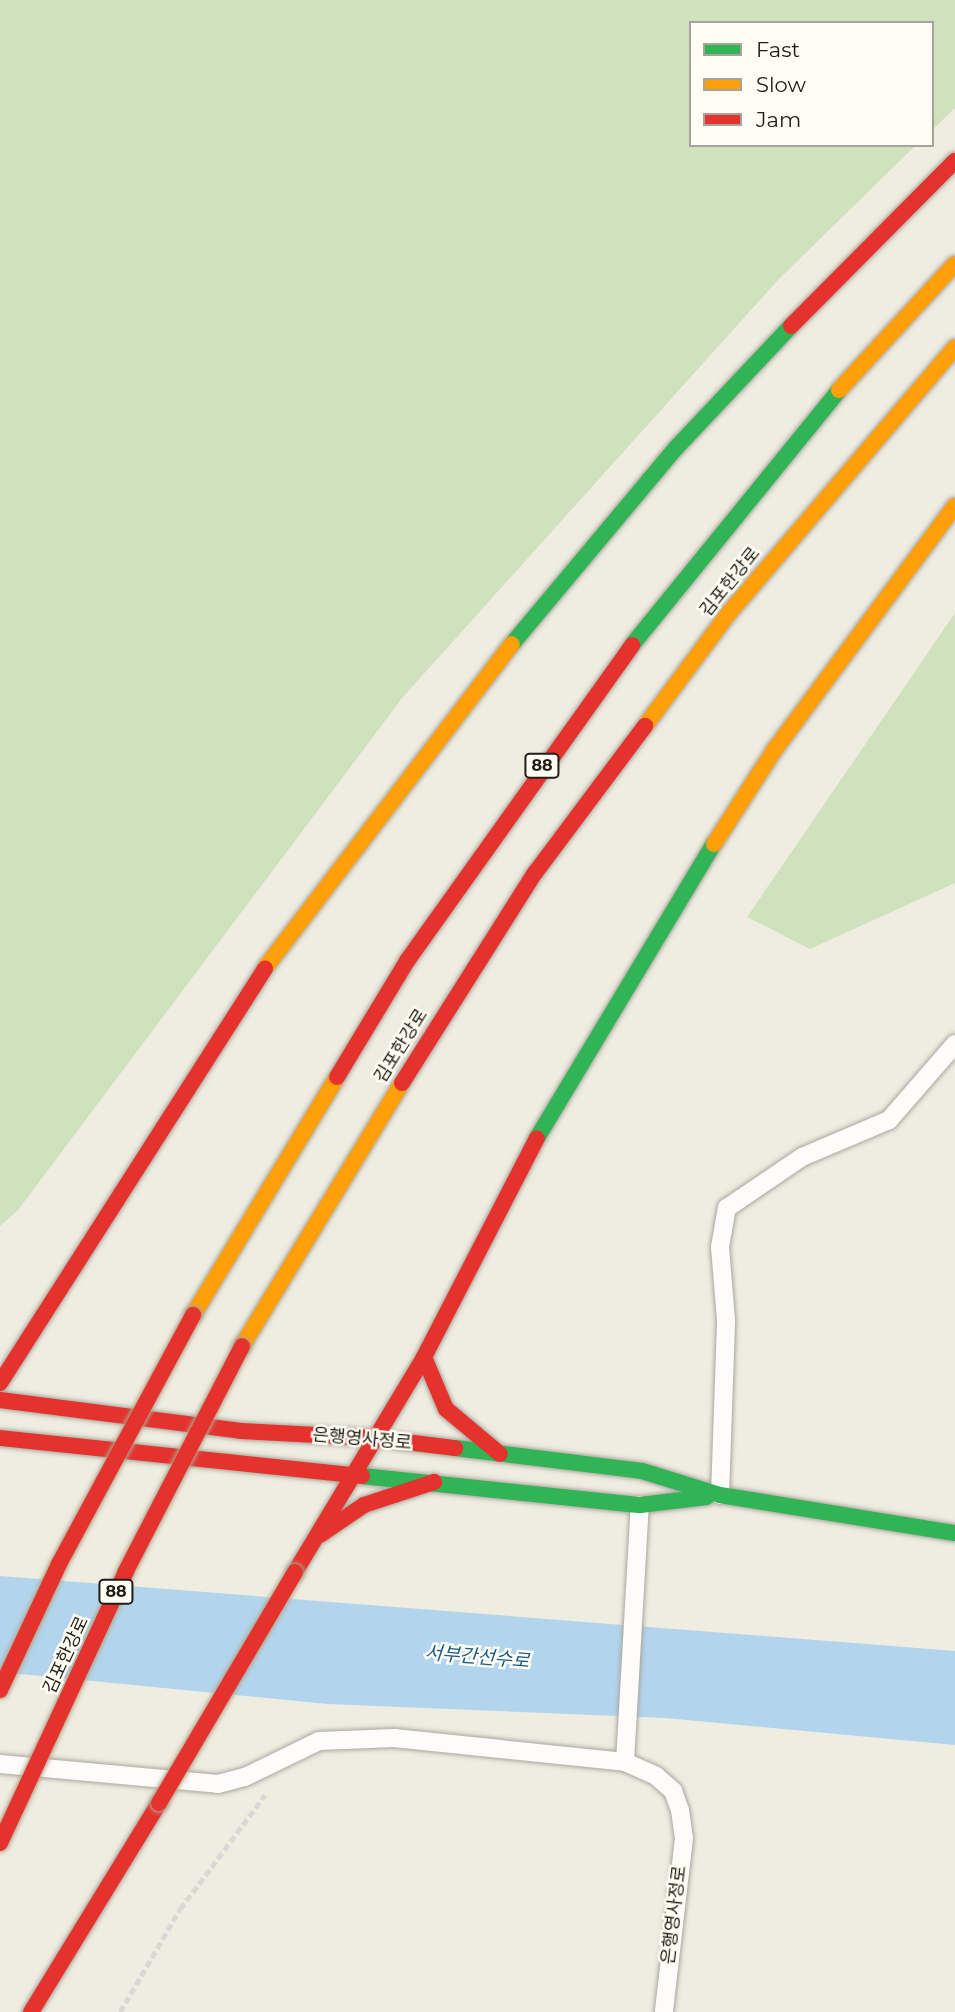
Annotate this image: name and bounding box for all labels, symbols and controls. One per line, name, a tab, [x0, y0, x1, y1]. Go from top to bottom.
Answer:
legend	[689, 21, 934, 147]
text: Fast	[756, 37, 800, 62]
text: Slow	[756, 72, 806, 97]
text: Jam	[756, 107, 801, 132]
street label: 김포한강로	[696, 543, 764, 621]
road number: 88	[523, 754, 561, 778]
street label: 김포한강로	[370, 1005, 432, 1087]
street label: 은행영사정로	[312, 1424, 412, 1454]
road number: 88	[97, 1580, 135, 1604]
street label: 김포한강로	[39, 1613, 93, 1697]
water label: 서부간선수로	[424, 1641, 530, 1673]
street label: 은행영사정로	[657, 1864, 691, 1966]

